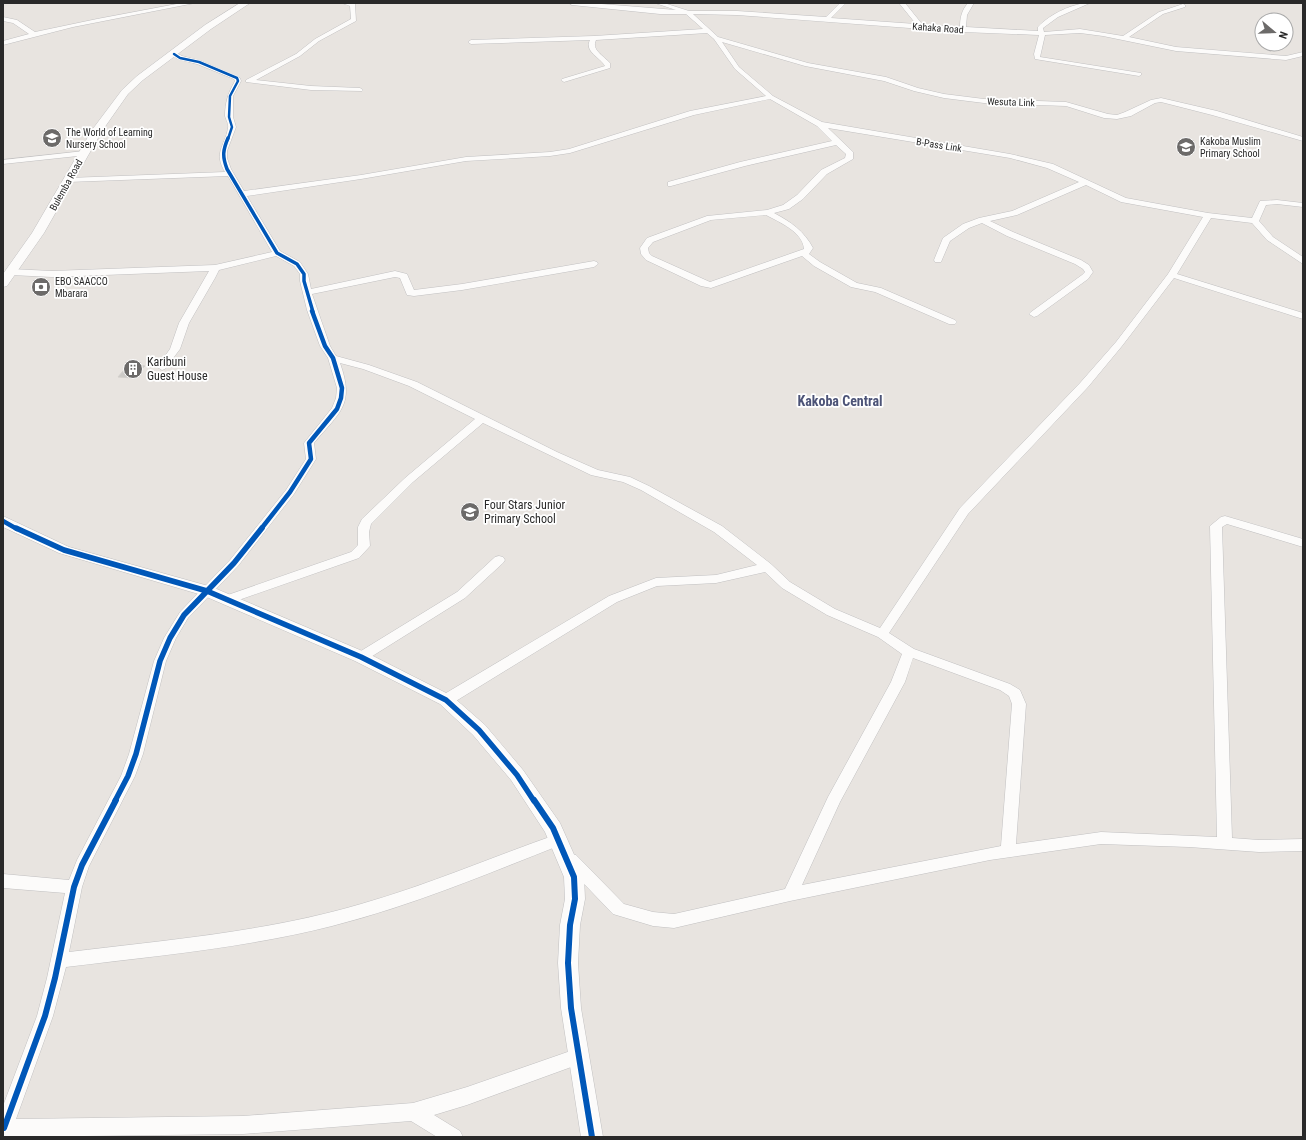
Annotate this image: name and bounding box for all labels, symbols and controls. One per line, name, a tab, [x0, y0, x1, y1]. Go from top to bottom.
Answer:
north arrow	[1254, 12, 1294, 52]
street label: Kahaka Road	[912, 21, 964, 35]
text: N	[1276, 30, 1290, 41]
street label: Wesuta Link	[987, 96, 1036, 108]
school or university icon: The World of Learning Nursery School	[41, 127, 63, 149]
place label: The World of Learning Nursery School	[66, 127, 153, 150]
street label: B-Pass Link	[915, 136, 963, 154]
school or university icon: Kakoba Muslim Primary School	[1175, 136, 1197, 158]
place label: Kakoba Muslim Primary School	[1200, 136, 1261, 159]
street label: Bulemba Road	[47, 157, 85, 213]
bank icon: EBO SAACCO Mbarara	[30, 276, 52, 298]
place label: EBO SAACCO Mbarara	[55, 276, 108, 299]
place label: Karibuni Guest House	[147, 355, 208, 383]
building icon: Karibuni Guest House	[122, 358, 144, 380]
district label: Kakoba Central	[797, 393, 883, 409]
place label: Four Stars Junior Primary School	[484, 498, 565, 526]
school or university icon: Four Stars Junior Primary School	[459, 501, 481, 523]

